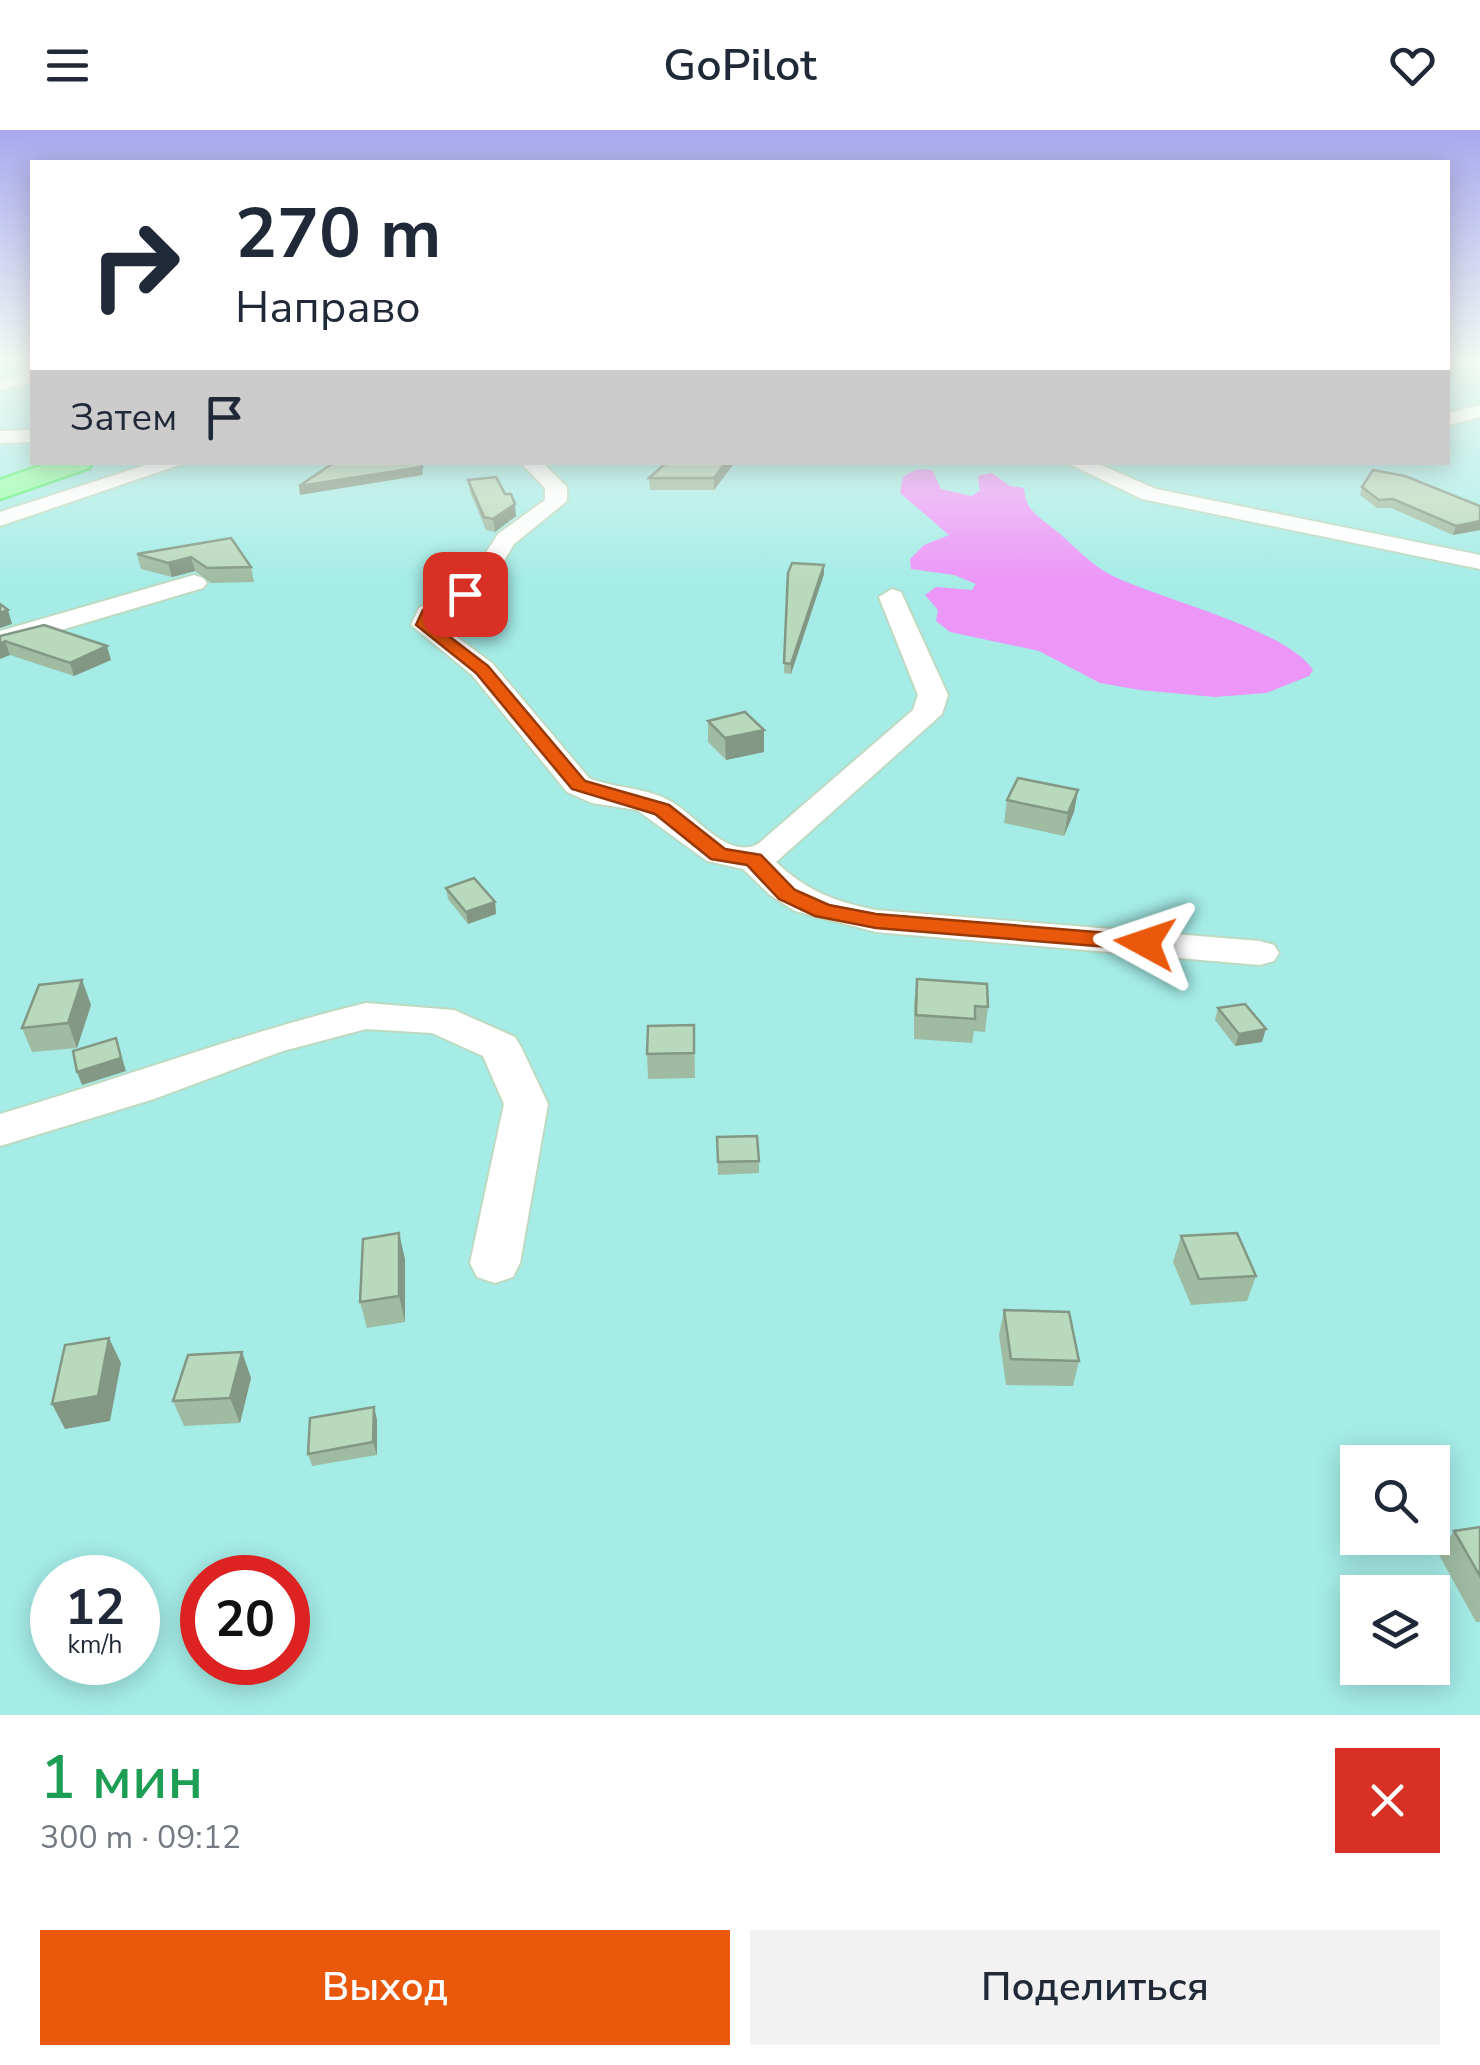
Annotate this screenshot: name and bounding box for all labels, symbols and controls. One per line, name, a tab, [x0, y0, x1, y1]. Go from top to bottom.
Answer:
text: GoPilot	[663, 35, 817, 96]
icon: menu	[40, 38, 95, 93]
icon: heart	[1385, 38, 1440, 93]
text: 270 m	[235, 186, 441, 282]
icon: right	[70, 200, 200, 330]
text: Направо	[235, 277, 421, 338]
icon: arrive	[197, 390, 252, 445]
text: Затем	[70, 392, 177, 443]
pin	[423, 552, 508, 637]
icon: arrive	[438, 567, 493, 622]
position arrow	[1093, 891, 1197, 995]
map controls	[1340, 1445, 1450, 1685]
button: search	[1340, 1445, 1450, 1555]
speed limit sign: 20	[180, 1555, 310, 1685]
text: 12	[65, 1573, 125, 1642]
button: layers	[1340, 1575, 1450, 1685]
text: km/h	[67, 1628, 123, 1662]
text: 1 мин	[40, 1737, 203, 1819]
button: close	[1335, 1748, 1440, 1853]
text: 300 m · 09:12	[40, 1816, 241, 1859]
button: Выход	[40, 1930, 730, 2045]
button: Поделиться	[750, 1930, 1440, 2045]

